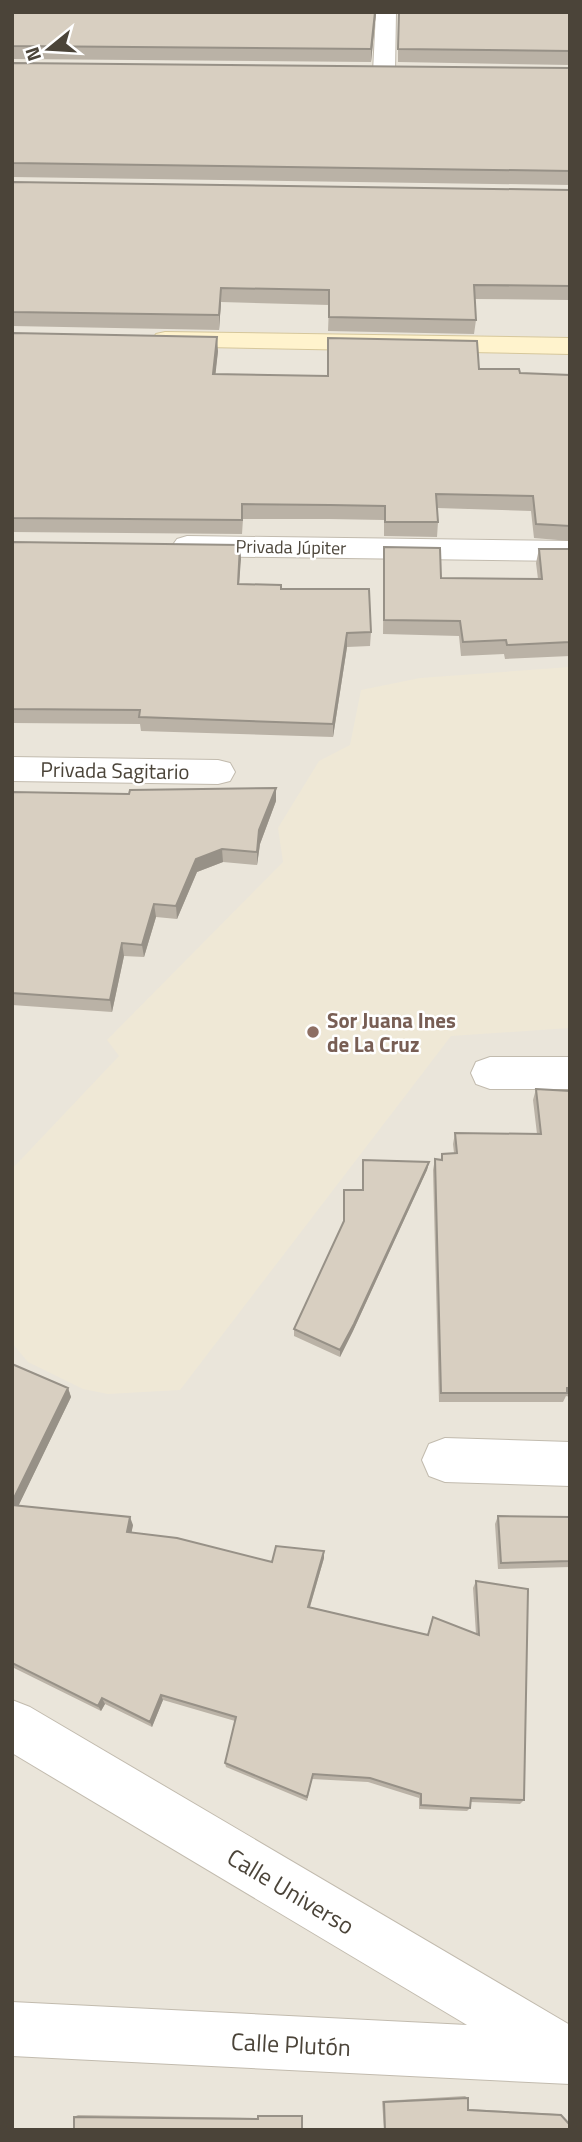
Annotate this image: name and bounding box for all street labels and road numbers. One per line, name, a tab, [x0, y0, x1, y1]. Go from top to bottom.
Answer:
street label: Privada Júpiter	[235, 533, 347, 561]
street label: Privada Sagitario	[40, 753, 190, 787]
street label: Calle Universo	[221, 1839, 361, 1943]
street label: Calle Plutón	[230, 2023, 352, 2065]

